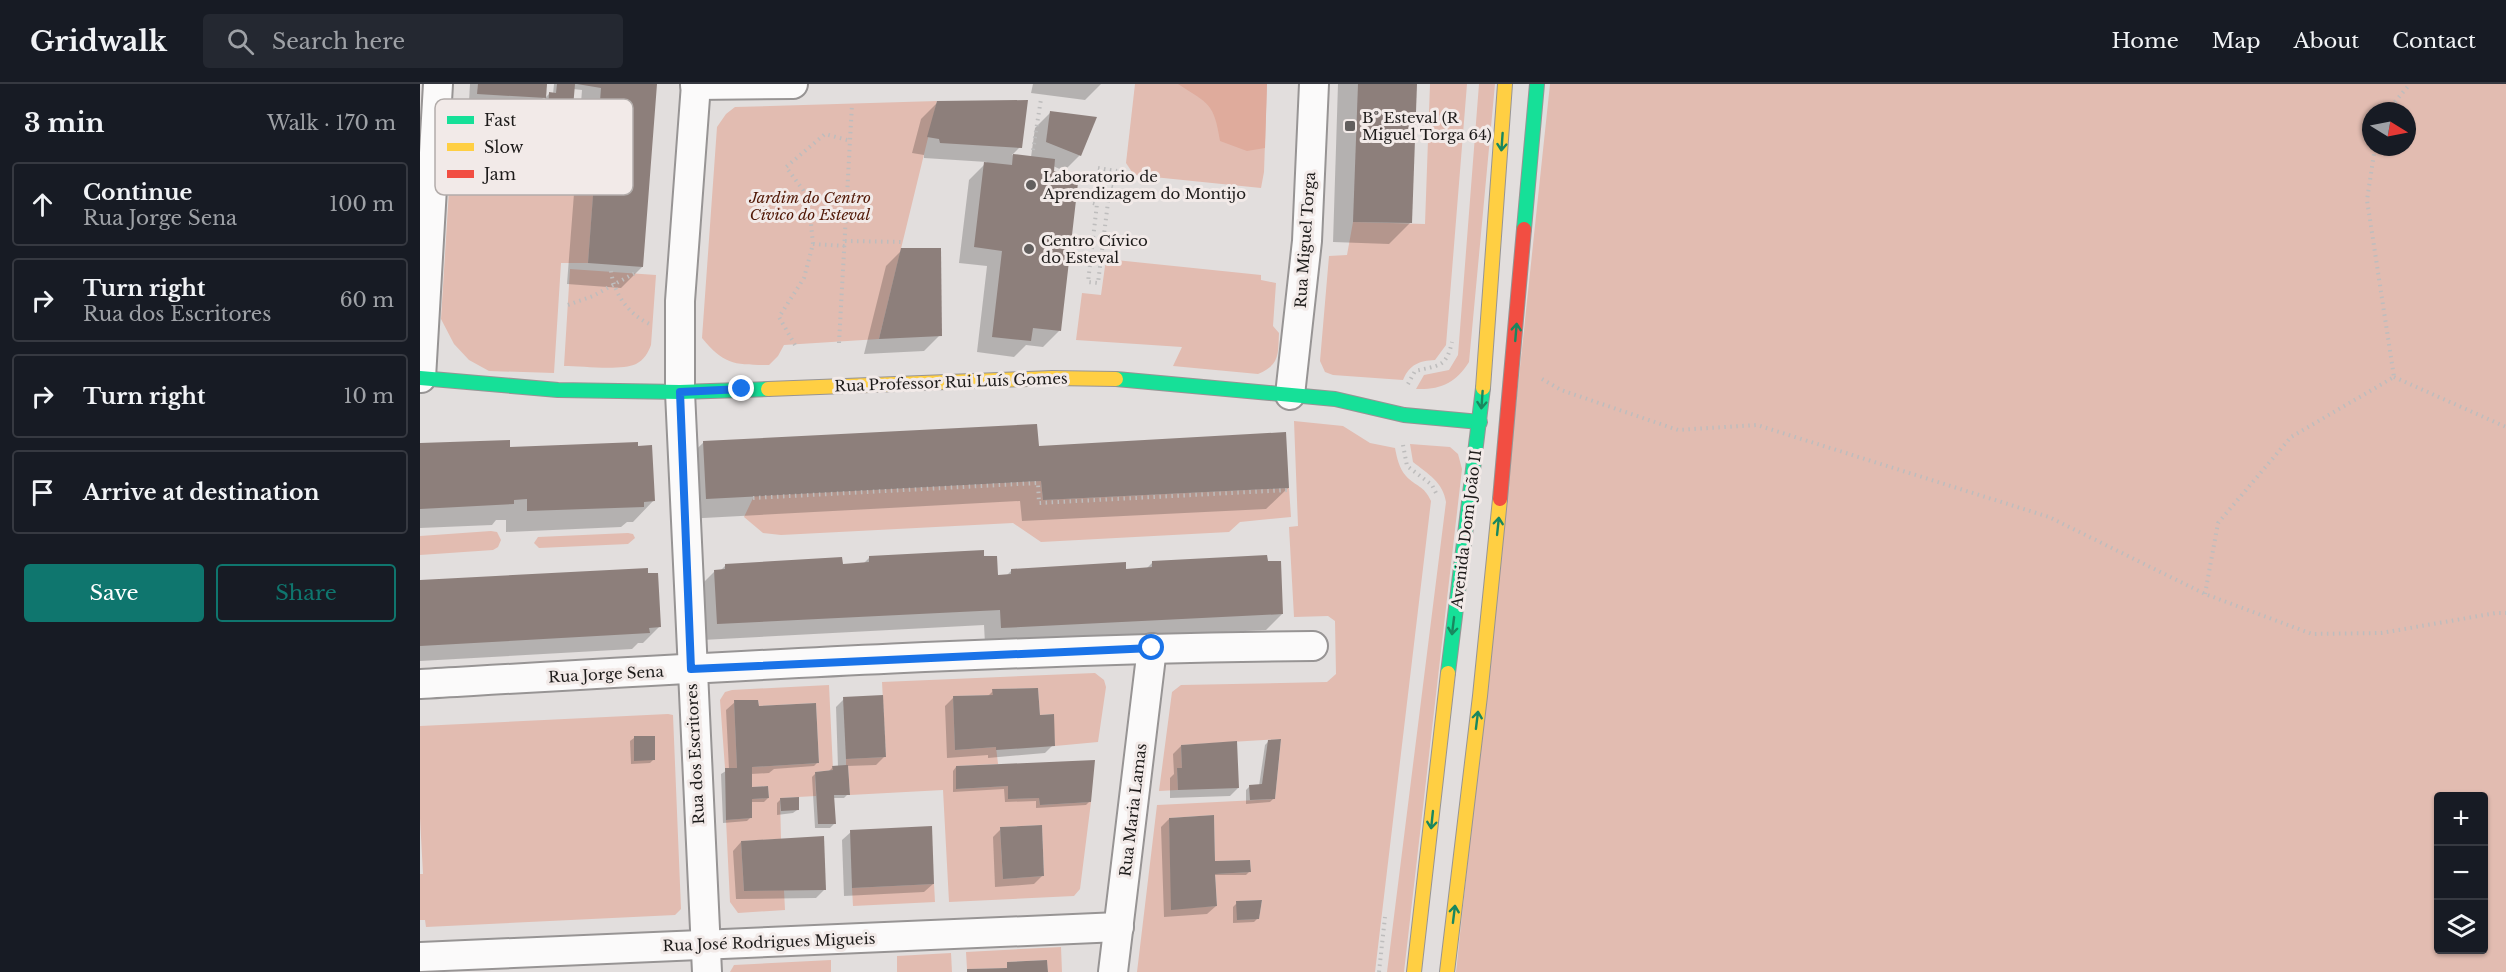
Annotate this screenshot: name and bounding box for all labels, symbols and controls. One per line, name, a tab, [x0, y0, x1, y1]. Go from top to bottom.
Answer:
search box	[203, 14, 623, 68]
text: Gridwalk	[30, 24, 167, 59]
icon: search	[224, 25, 257, 58]
text: Search here	[272, 28, 405, 55]
text: Home	[2112, 28, 2179, 54]
text: Map	[2212, 28, 2260, 54]
text: About	[2293, 28, 2359, 54]
text: Contact	[2392, 28, 2476, 54]
legend	[435, 99, 633, 195]
north arrow	[2362, 102, 2416, 156]
text: 3 min	[24, 107, 105, 139]
place label: Bº Esteval (R Miguel Torga 64)	[1362, 108, 1492, 144]
text: Fast	[484, 110, 516, 130]
text: Walk · 170 m	[267, 111, 396, 135]
marker: Bº Esteval (R Miguel Torga 64)	[1343, 119, 1357, 133]
one-way arrow	[1496, 132, 1507, 152]
text: Slow	[484, 137, 524, 157]
text: Jam	[482, 164, 516, 184]
place label: Laboratorio de Aprendizagem do Montijo	[1042, 167, 1246, 203]
street label: Rua Miguel Torga	[1291, 170, 1319, 309]
marker: Laboratorio de Aprendizagem do Montijo	[1024, 178, 1038, 192]
text: Continue	[83, 179, 192, 206]
icon: ahead	[26, 188, 59, 221]
park label: Jardim do Centro Cívico do Esteval	[748, 188, 871, 224]
text: 100 m	[329, 192, 394, 216]
text: Rua Jorge Sena	[83, 206, 237, 230]
place label: Centro Cívico do Esteval	[1041, 231, 1148, 267]
marker: Centro Cívico do Esteval	[1022, 242, 1036, 256]
text: Turn right	[83, 275, 205, 302]
icon: right	[26, 284, 59, 317]
text: 60 m	[340, 288, 394, 312]
text: Rua dos Escritores	[83, 302, 271, 326]
one-way arrow	[1511, 323, 1522, 343]
street label: Rua Professor Rui Luís Gomes	[834, 368, 1068, 396]
route end	[728, 375, 754, 401]
icon: right	[26, 380, 59, 413]
text: Turn right	[83, 383, 205, 410]
text: 10 m	[344, 384, 394, 408]
one-way arrow	[1476, 389, 1487, 409]
street label: Avenida Dom João II	[1447, 449, 1485, 610]
icon: arrive	[26, 476, 59, 509]
text: Arrive at destination	[83, 479, 320, 506]
one-way arrow	[1493, 517, 1504, 537]
button: Save	[24, 564, 204, 622]
button: Share	[216, 564, 396, 622]
one-way arrow	[1448, 616, 1459, 635]
route start	[1138, 634, 1164, 660]
street label: Rua Jorge Sena	[548, 661, 665, 687]
street label: Rua dos Escritores	[682, 683, 708, 825]
one-way arrow	[1472, 711, 1483, 731]
street label: Rua Maria Lamas	[1115, 742, 1151, 878]
map controls	[2434, 792, 2488, 954]
button: +	[2434, 792, 2488, 846]
one-way arrow	[1426, 809, 1437, 829]
button: −	[2434, 846, 2488, 900]
button: layers	[2434, 900, 2488, 954]
one-way arrow	[1449, 905, 1460, 924]
street label: Rua José Rodrigues Migueis	[662, 929, 876, 955]

